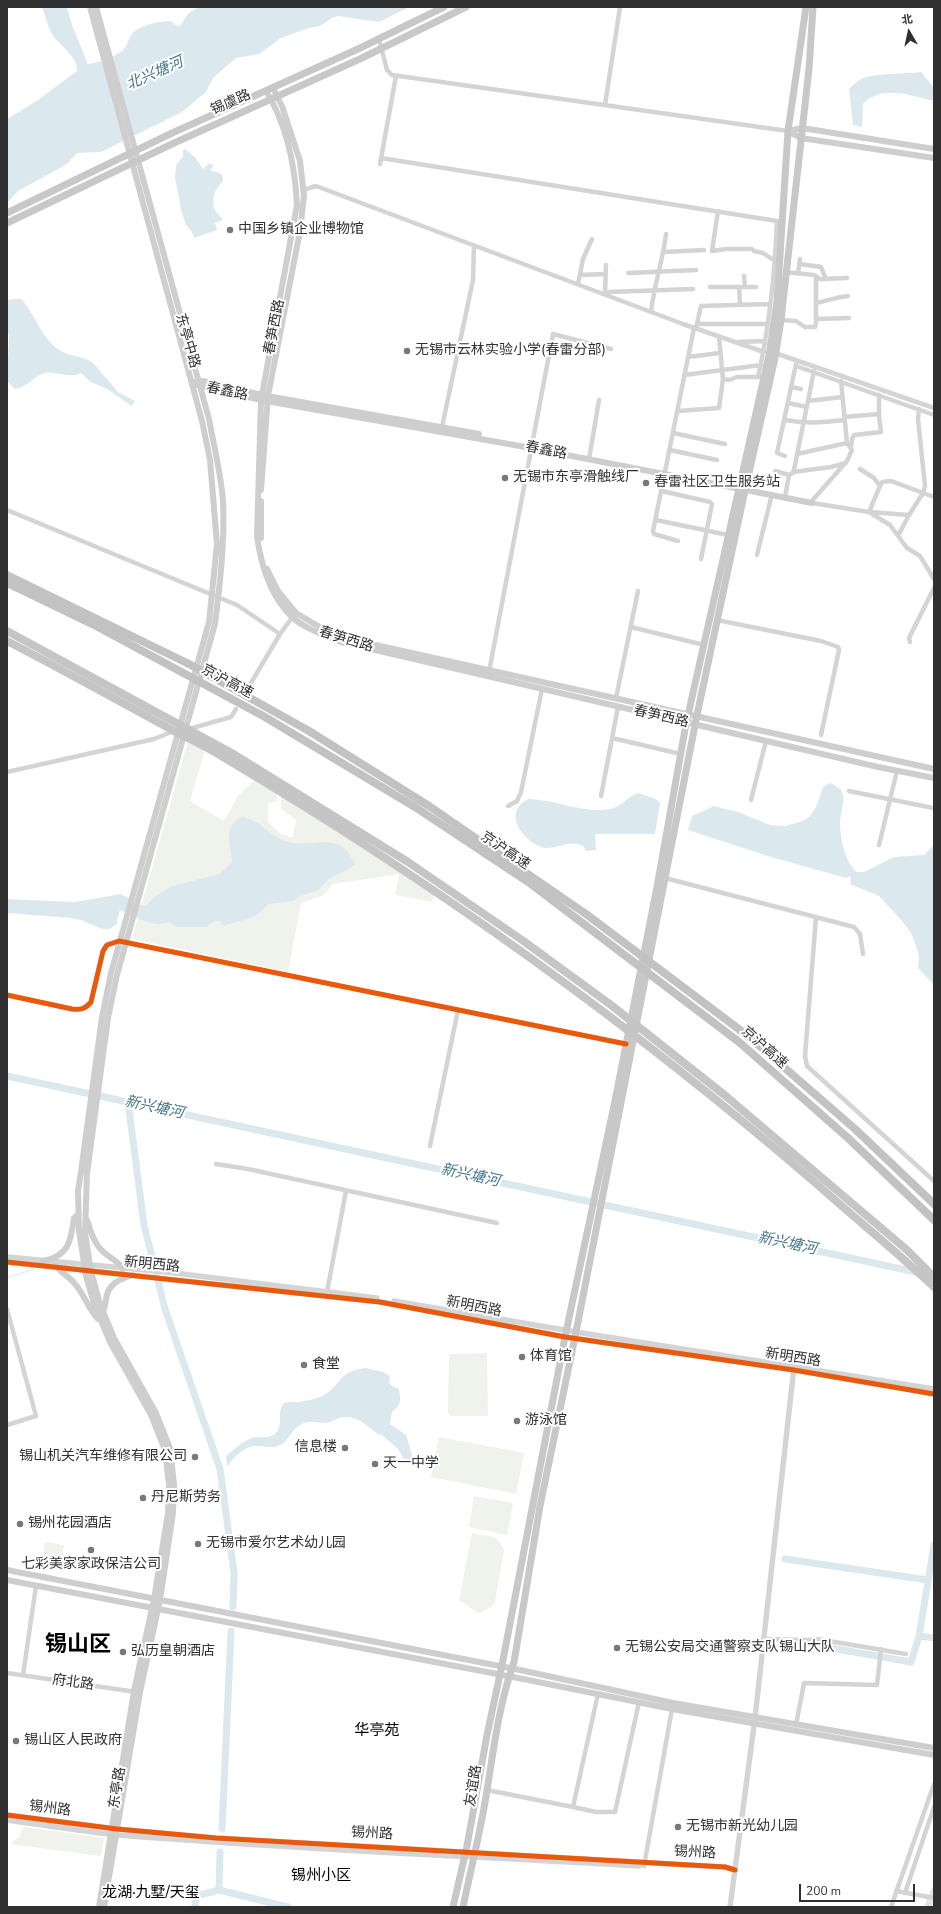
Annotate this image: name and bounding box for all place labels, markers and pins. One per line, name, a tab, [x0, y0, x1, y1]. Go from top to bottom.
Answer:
place label: 中国乡镇企业博物馆	[238, 222, 364, 238]
marker: 中国乡镇企业博物馆	[225, 225, 235, 235]
place label: 无锡市云林实验小学(春雷分部)	[415, 343, 606, 359]
marker: 无锡市云林实验小学(春雷分部)	[402, 346, 412, 356]
place label: 无锡市东亭滑触线厂	[513, 470, 639, 486]
marker: 无锡市东亭滑触线厂	[500, 473, 510, 483]
place label: 春雷社区卫生服务站	[654, 475, 780, 491]
marker: 春雷社区卫生服务站	[641, 478, 651, 488]
place label: 体育馆	[530, 1349, 572, 1365]
marker: 体育馆	[517, 1352, 527, 1362]
place label: 食堂	[312, 1357, 340, 1373]
marker: 食堂	[299, 1360, 309, 1370]
place label: 游泳馆	[525, 1413, 567, 1429]
marker: 游泳馆	[512, 1416, 522, 1426]
place label: 信息楼	[295, 1440, 337, 1456]
marker: 信息楼	[340, 1443, 350, 1453]
place label: 锡山机关汽车维修有限公司	[19, 1449, 187, 1465]
marker: 锡山机关汽车维修有限公司	[190, 1452, 200, 1462]
place label: 天一中学	[383, 1456, 439, 1472]
marker: 天一中学	[370, 1459, 380, 1469]
place label: 丹尼斯劳务	[151, 1490, 221, 1506]
marker: 丹尼斯劳务	[138, 1493, 148, 1503]
place label: 锡州花园酒店	[28, 1516, 112, 1532]
marker: 锡州花园酒店	[15, 1519, 25, 1529]
place label: 无锡市爱尔艺术幼儿园	[206, 1536, 346, 1552]
marker: 无锡市爱尔艺术幼儿园	[193, 1539, 203, 1549]
marker: 七彩美家家政保洁公司	[86, 1545, 96, 1555]
place label: 七彩美家家政保洁公司	[21, 1557, 161, 1573]
place label: 无锡公安局交通警察支队锡山大队	[625, 1640, 835, 1656]
marker: 无锡公安局交通警察支队锡山大队	[612, 1643, 622, 1653]
place label: 弘历皇朝酒店	[131, 1644, 215, 1660]
marker: 弘历皇朝酒店	[118, 1647, 128, 1657]
place label: 锡山区人民政府	[24, 1733, 122, 1749]
marker: 锡山区人民政府	[11, 1736, 21, 1746]
place label: 无锡市新光幼儿园	[686, 1819, 798, 1835]
marker: 无锡市新光幼儿园	[673, 1822, 683, 1832]

